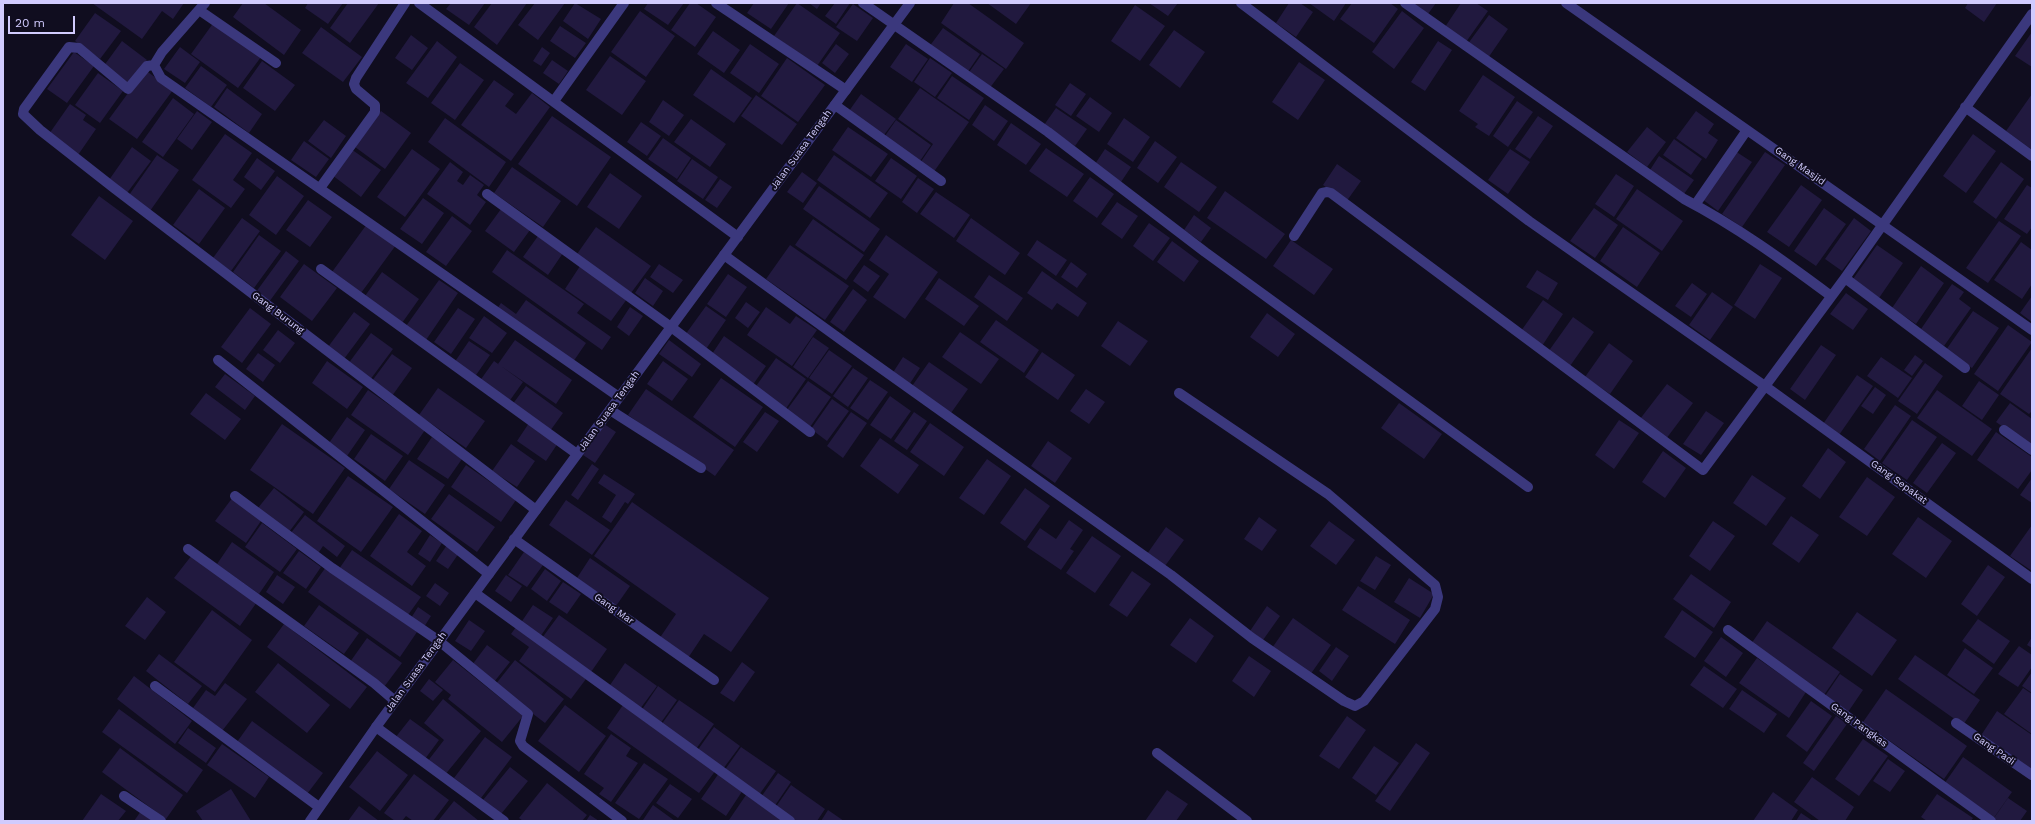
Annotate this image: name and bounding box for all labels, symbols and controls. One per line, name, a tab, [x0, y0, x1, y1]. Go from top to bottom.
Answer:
scale bar	[10, 8, 77, 34]
text: 20 m	[15, 16, 45, 30]
street label: Jalan Suasa Tengah	[768, 108, 834, 192]
street label: Gang Masjid	[1772, 144, 1828, 188]
street label: Gang Burung	[250, 289, 306, 337]
street label: Jalan Suasa Tengah	[576, 369, 642, 453]
street label: Gang Sepakat	[1868, 457, 1930, 507]
street label: Gang Mar	[592, 591, 636, 627]
street label: Jalan Suasa Tengah	[383, 630, 449, 714]
street label: Gang Pangkas	[1828, 700, 1890, 750]
street label: Gang Padi	[1971, 730, 2017, 768]

